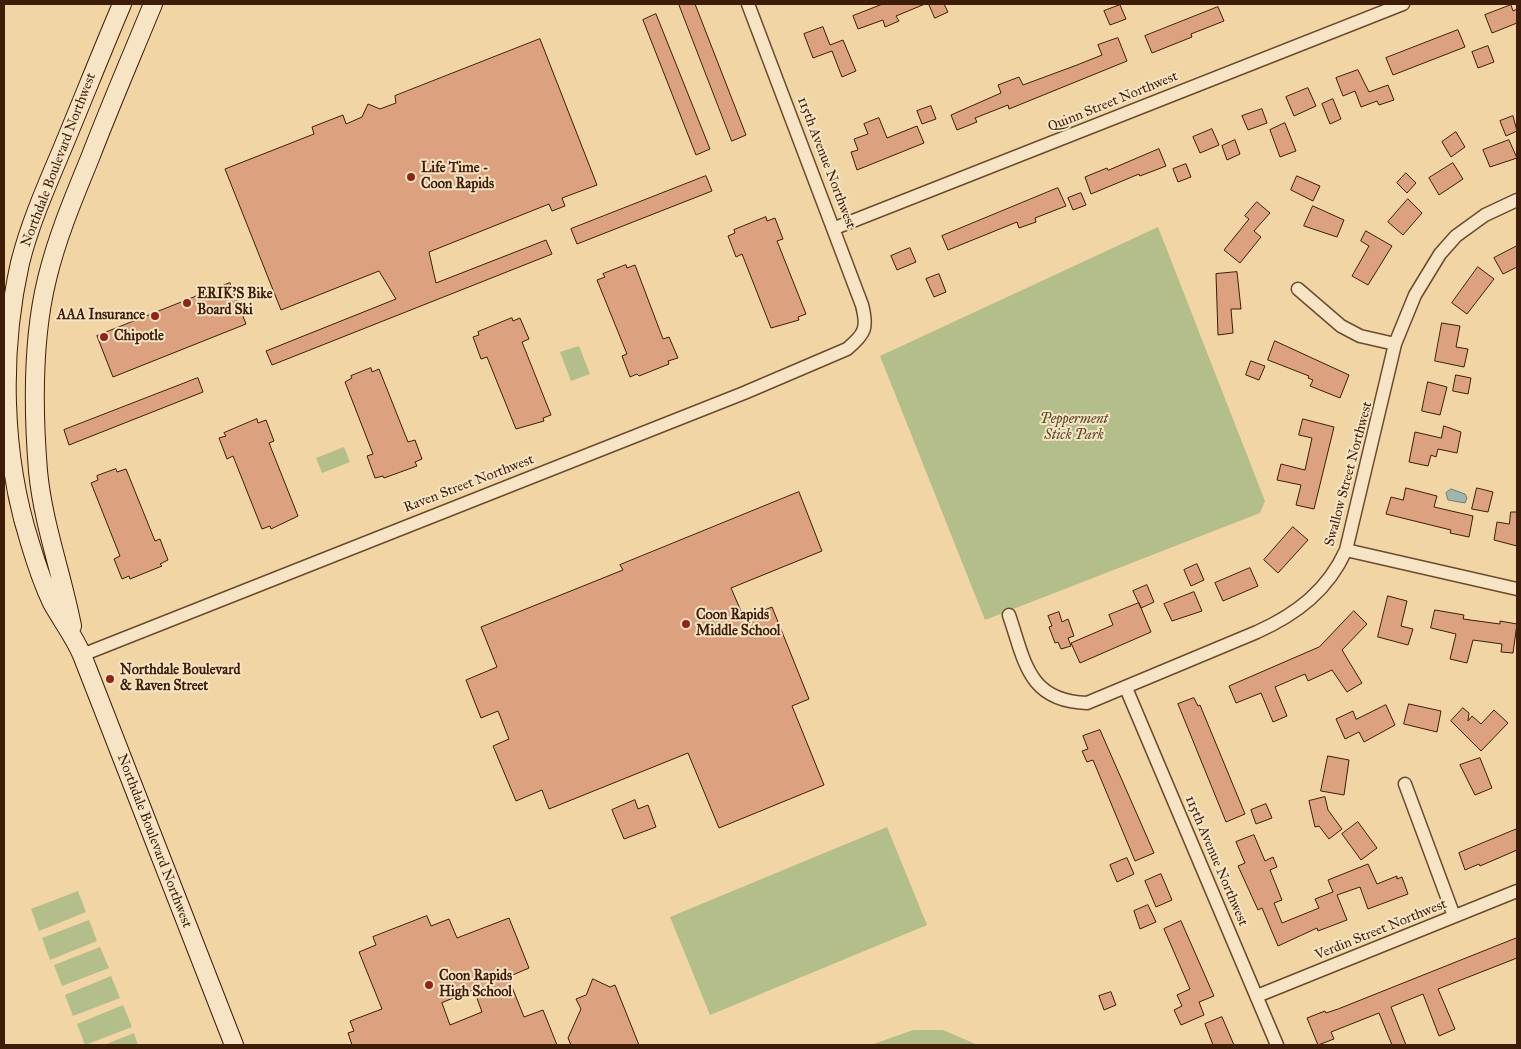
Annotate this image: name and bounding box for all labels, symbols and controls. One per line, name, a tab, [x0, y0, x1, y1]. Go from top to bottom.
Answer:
street label: Quinn Street Northwest	[1046, 68, 1180, 136]
street label: Northdale Boulevard Northwest	[18, 71, 100, 249]
street label: 115th Avenue Northwest	[793, 95, 859, 231]
place label: Life Time - Coon Rapids	[421, 161, 494, 193]
marker: Life Time - Coon Rapids	[405, 171, 417, 183]
place label: ERIK'S Bike Board Ski	[197, 287, 273, 320]
marker: ERIK'S Bike Board Ski	[181, 297, 193, 309]
place label: AAA Insurance	[57, 308, 145, 324]
marker: AAA Insurance	[149, 310, 161, 322]
place label: Chipotle	[114, 329, 164, 345]
marker: Chipotle	[98, 331, 110, 343]
street label: Swallow Street Northwest	[1322, 400, 1376, 548]
park label: Pepperment Stick Park	[1040, 412, 1108, 444]
street label: Raven Street Northwest	[402, 451, 536, 517]
place label: Coon Rapids Middle School	[696, 608, 781, 640]
marker: Coon Rapids Middle School	[680, 618, 692, 630]
place label: Northdale Boulevard & Raven Street	[120, 663, 240, 696]
marker: Northdale Boulevard & Raven Street	[104, 673, 116, 685]
street label: Northdale Boulevard Northwest	[113, 752, 195, 930]
street label: 115th Avenue Northwest	[1181, 793, 1251, 929]
street label: Verdin Street Northwest	[1313, 896, 1449, 964]
place label: Coon Rapids High School	[439, 969, 512, 1002]
marker: Coon Rapids High School	[423, 979, 435, 991]

